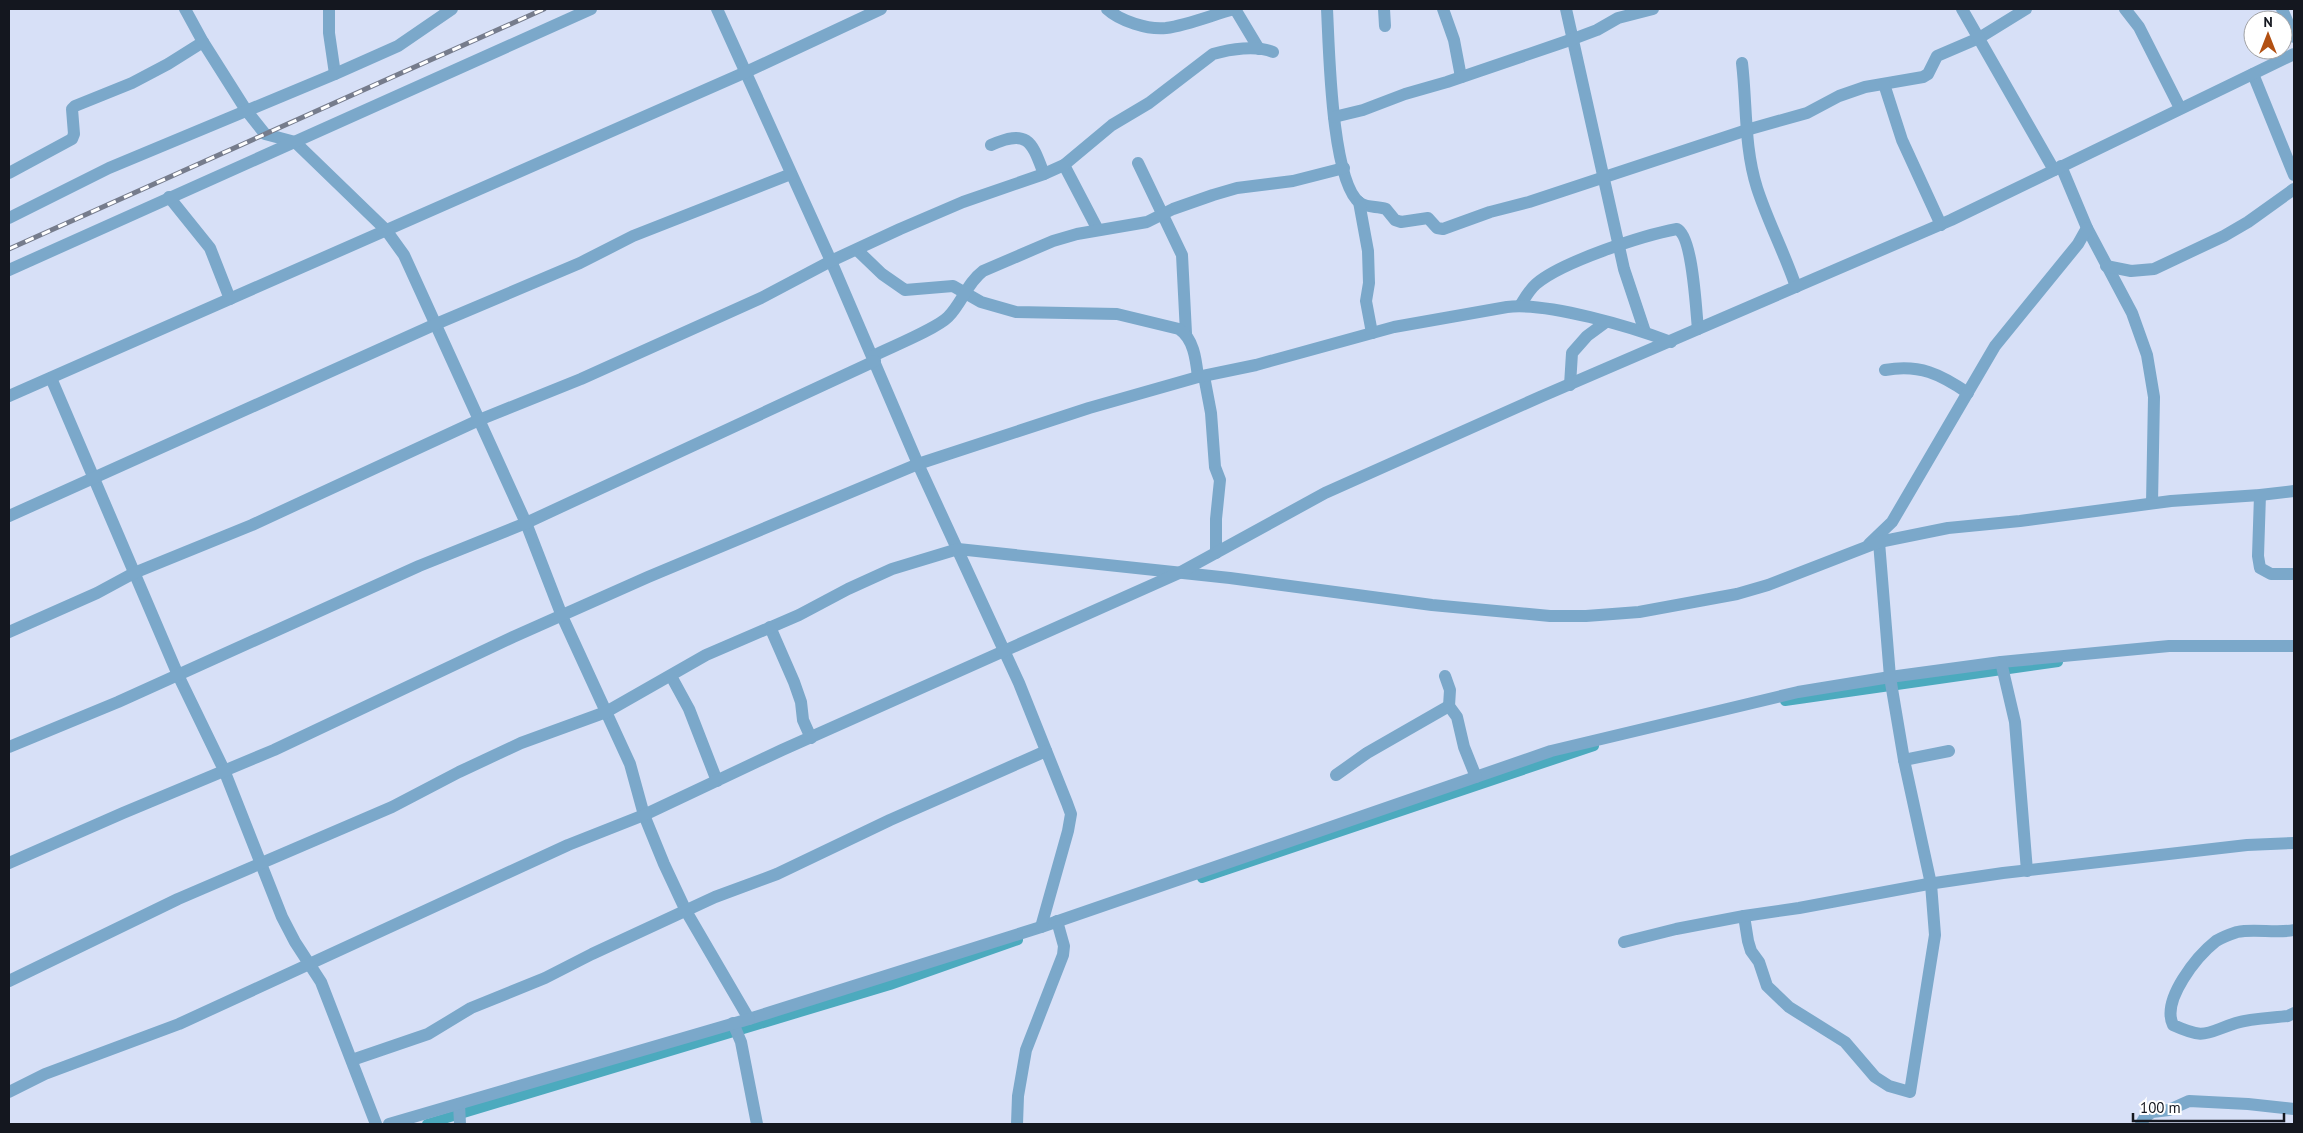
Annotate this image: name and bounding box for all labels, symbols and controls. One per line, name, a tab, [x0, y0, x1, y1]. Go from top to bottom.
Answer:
north arrow	[2243, 10, 2293, 60]
text: N	[2263, 13, 2273, 31]
scale bar	[2133, 1090, 2284, 1122]
text: 100 m	[2140, 1098, 2181, 1117]

